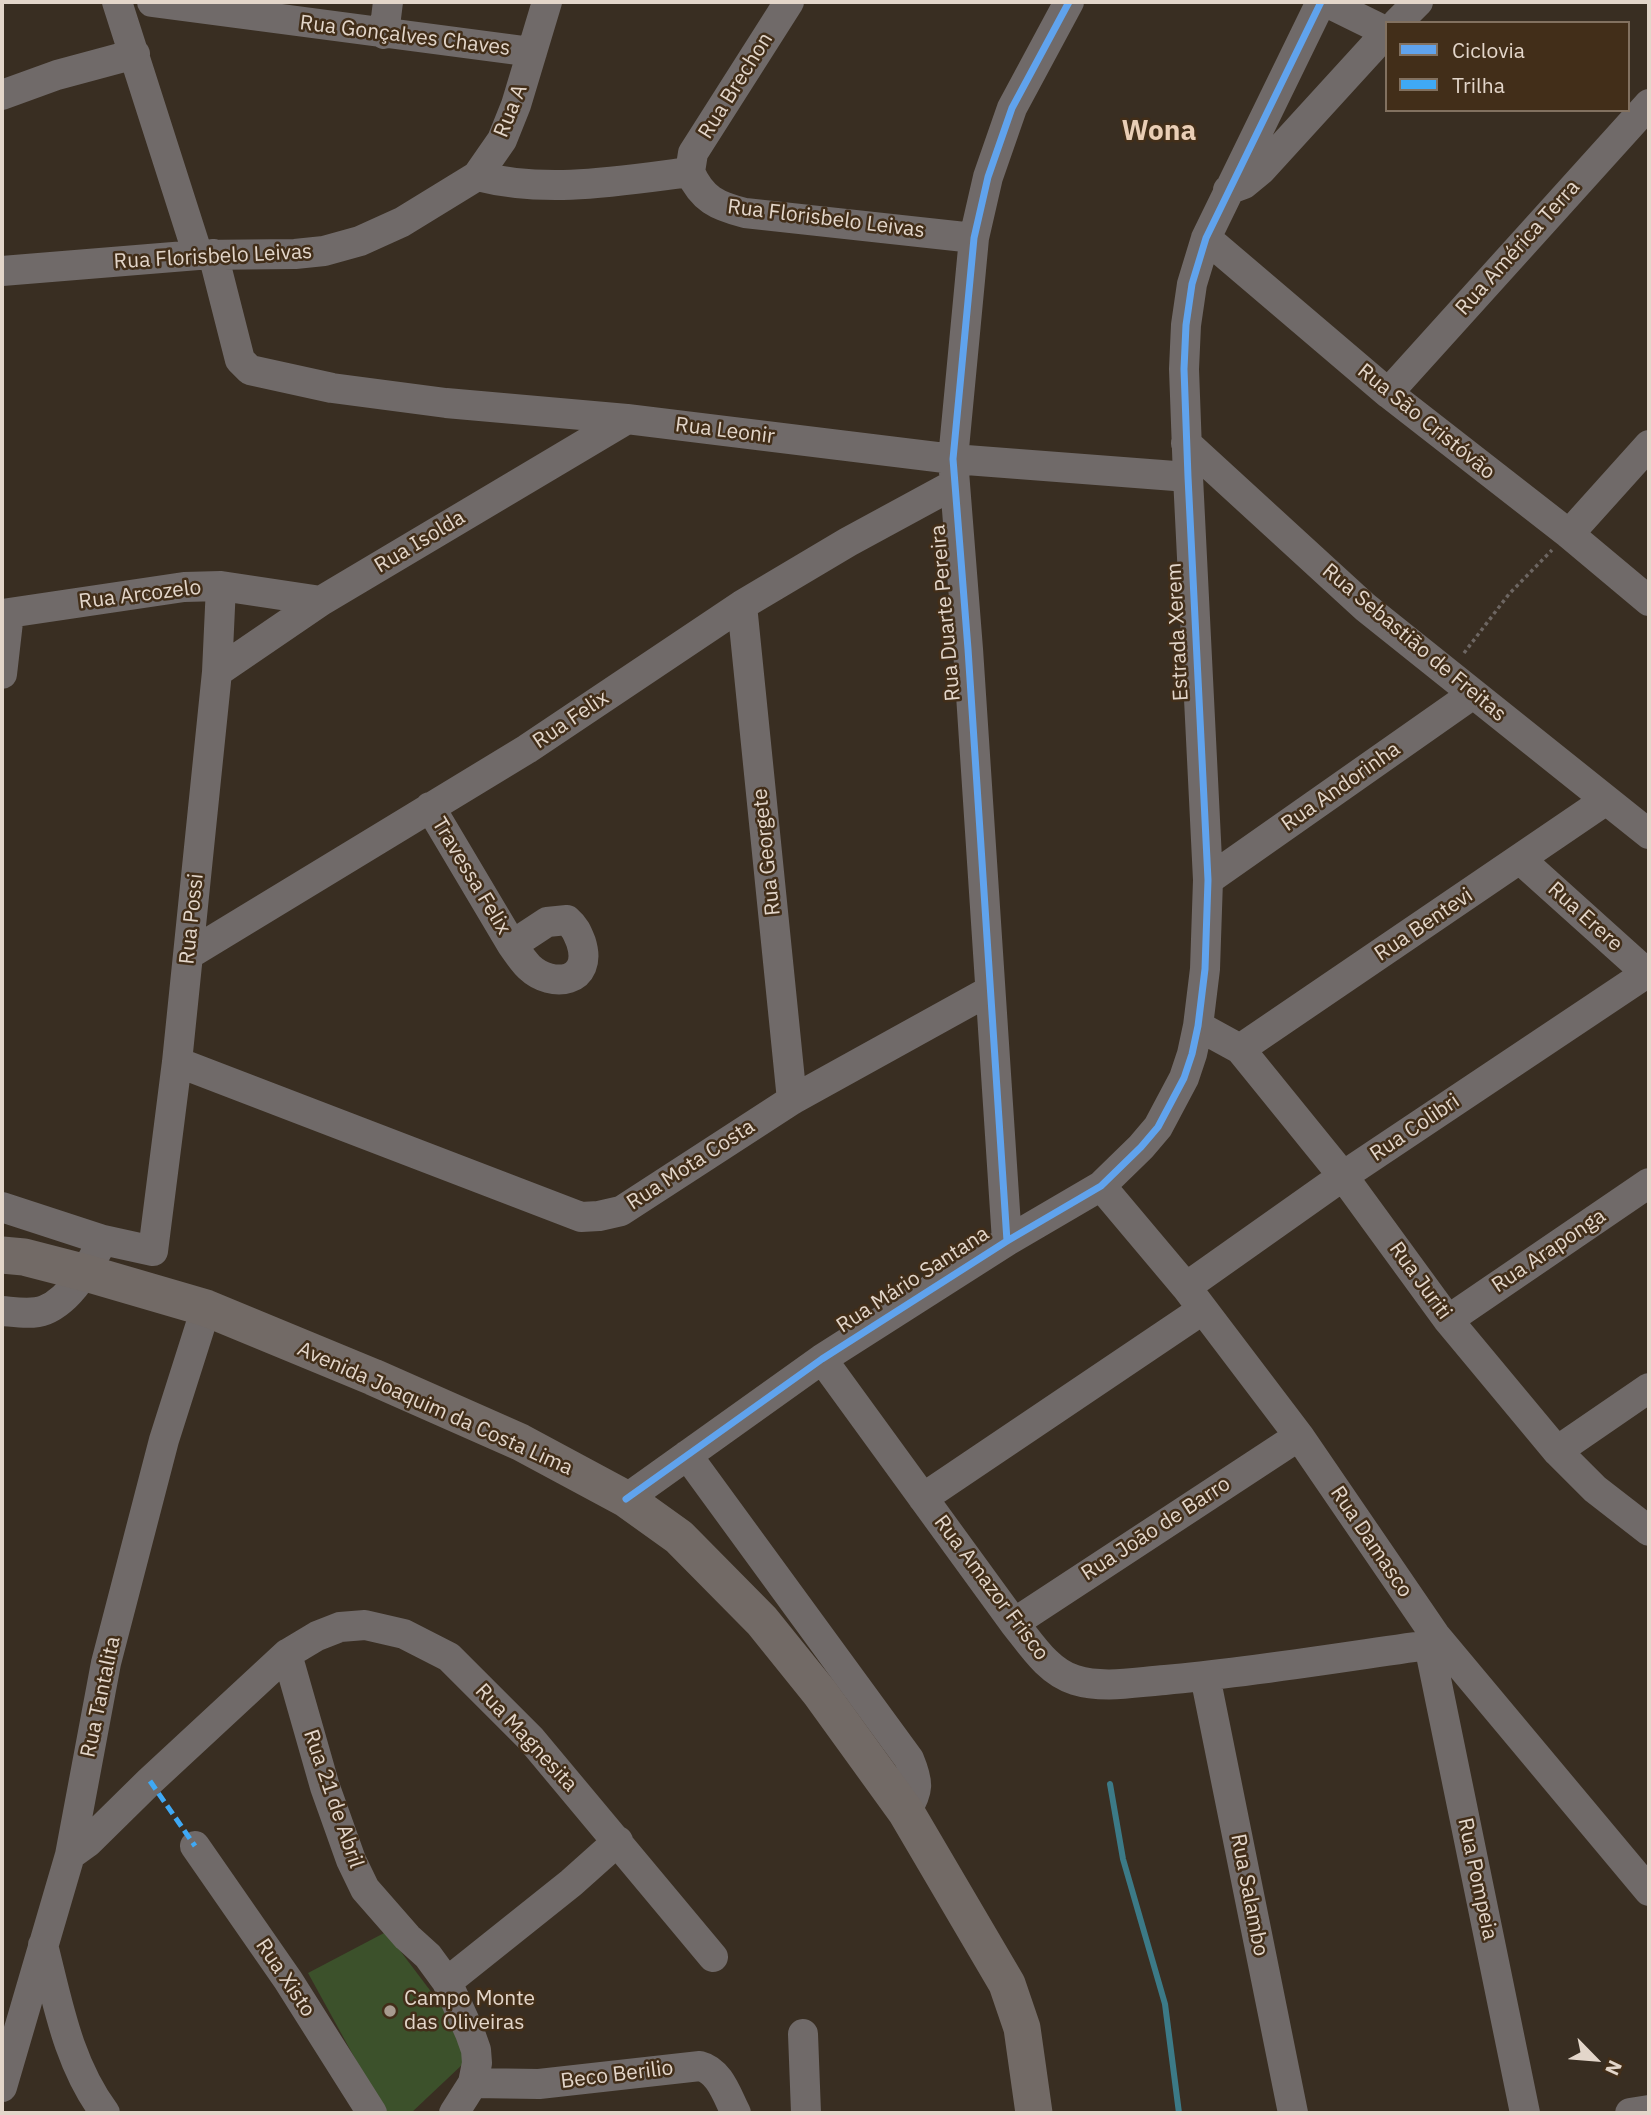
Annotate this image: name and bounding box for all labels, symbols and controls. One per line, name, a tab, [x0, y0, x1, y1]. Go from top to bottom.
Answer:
street label: Rua Gonçalves Chaves	[298, 11, 512, 61]
legend	[1385, 21, 1630, 112]
street label: Rua Brechon	[693, 28, 779, 144]
text: Ciclovia	[1452, 36, 1525, 64]
text: Trilha	[1452, 71, 1505, 99]
street label: Rua A	[489, 81, 533, 141]
district label: Wona	[1122, 115, 1196, 149]
street label: Rua América Terra	[1451, 175, 1585, 321]
street label: Rua Florisbelo Leivas	[726, 194, 926, 244]
street label: Rua Florisbelo Leivas	[113, 239, 313, 275]
street label: Rua São Cristóvão	[1352, 359, 1500, 485]
street label: Rua Leonir	[674, 412, 776, 450]
street label: Rua Isolda	[370, 505, 470, 579]
street label: Rua Duarte Pereira	[926, 524, 966, 702]
street label: Rua Sebastião de Freitas	[1317, 559, 1511, 727]
street label: Estrada Xerem	[1162, 562, 1194, 702]
street label: Rua Arcozelo	[77, 575, 203, 615]
street label: Rua Felix	[528, 686, 614, 754]
street label: Rua Andorinha	[1277, 737, 1405, 837]
street label: Rua Georgete	[748, 787, 786, 917]
street label: Travessa Felix	[426, 813, 516, 939]
street label: Rua Possi	[175, 872, 209, 966]
street label: Rua Erere	[1542, 877, 1628, 957]
street label: Rua Bentevi	[1370, 883, 1478, 967]
street label: Rua Colibri	[1365, 1089, 1465, 1167]
street label: Rua Mota Costa	[622, 1114, 760, 1216]
street label: Rua Araponga	[1487, 1204, 1611, 1298]
street label: Rua Mário Santana	[832, 1221, 994, 1339]
street label: Rua Juriti	[1383, 1237, 1457, 1325]
street label: Avenida Joaquim da Costa Lima	[293, 1337, 577, 1481]
street label: Rua Joāo de Barro	[1077, 1471, 1235, 1587]
street label: Rua Damasco	[1325, 1482, 1417, 1602]
street label: Rua Amazor Frisco	[928, 1510, 1054, 1666]
street label: Rua Tantalita	[76, 1634, 126, 1760]
street label: Rua Magnesita	[470, 1679, 582, 1797]
street label: Rua 21 de Abril	[298, 1727, 368, 1871]
street label: Rua Pompeia	[1452, 1816, 1502, 1942]
street label: Rua Salambo	[1225, 1832, 1273, 1958]
street label: Rua Xisto	[250, 1934, 320, 2022]
place label: Campo Monte das Oliveiras	[404, 1986, 535, 2036]
marker: Campo Monte das Oliveiras	[382, 2003, 398, 2019]
north arrow	[1560, 2024, 1630, 2094]
street label: Beco Berilio	[559, 2056, 675, 2094]
text: N	[1600, 2057, 1628, 2079]

